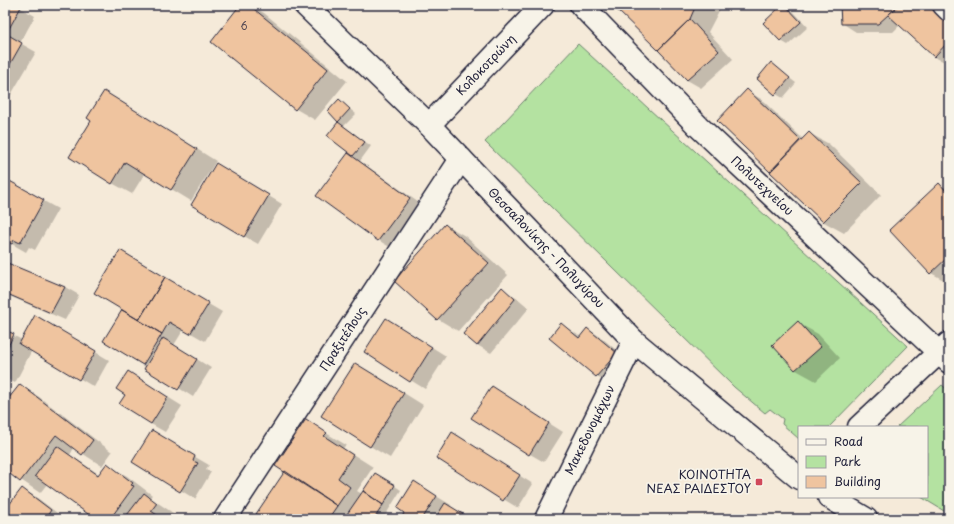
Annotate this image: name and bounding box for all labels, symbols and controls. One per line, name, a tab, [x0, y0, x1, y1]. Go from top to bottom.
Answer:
house number: 6	[240, 18, 248, 33]
street label: Κολοκοτρώνη	[451, 30, 519, 99]
street label: Πολυτεχνείου	[727, 151, 798, 219]
street label: Θεσσαλονίκης - Πολυγύρου	[484, 183, 609, 312]
street label: Πραξιτέλους	[315, 303, 370, 374]
street label: Μακεδονομάχων	[560, 382, 619, 478]
legend	[798, 426, 928, 498]
text: Road	[834, 432, 863, 450]
text: Park	[834, 452, 861, 470]
place label: ΚΟΙΝΟΤΗΤΑ ΝΕΑΣ ΡΑΙΔΕΣΤΟΥ	[647, 465, 751, 497]
text: Building	[834, 472, 881, 490]
marker: ΚΟΙΝΟΤΗΤΑ ΝΕΑΣ ΡΑΙΔΕΣΤΟΥ	[754, 477, 764, 487]

